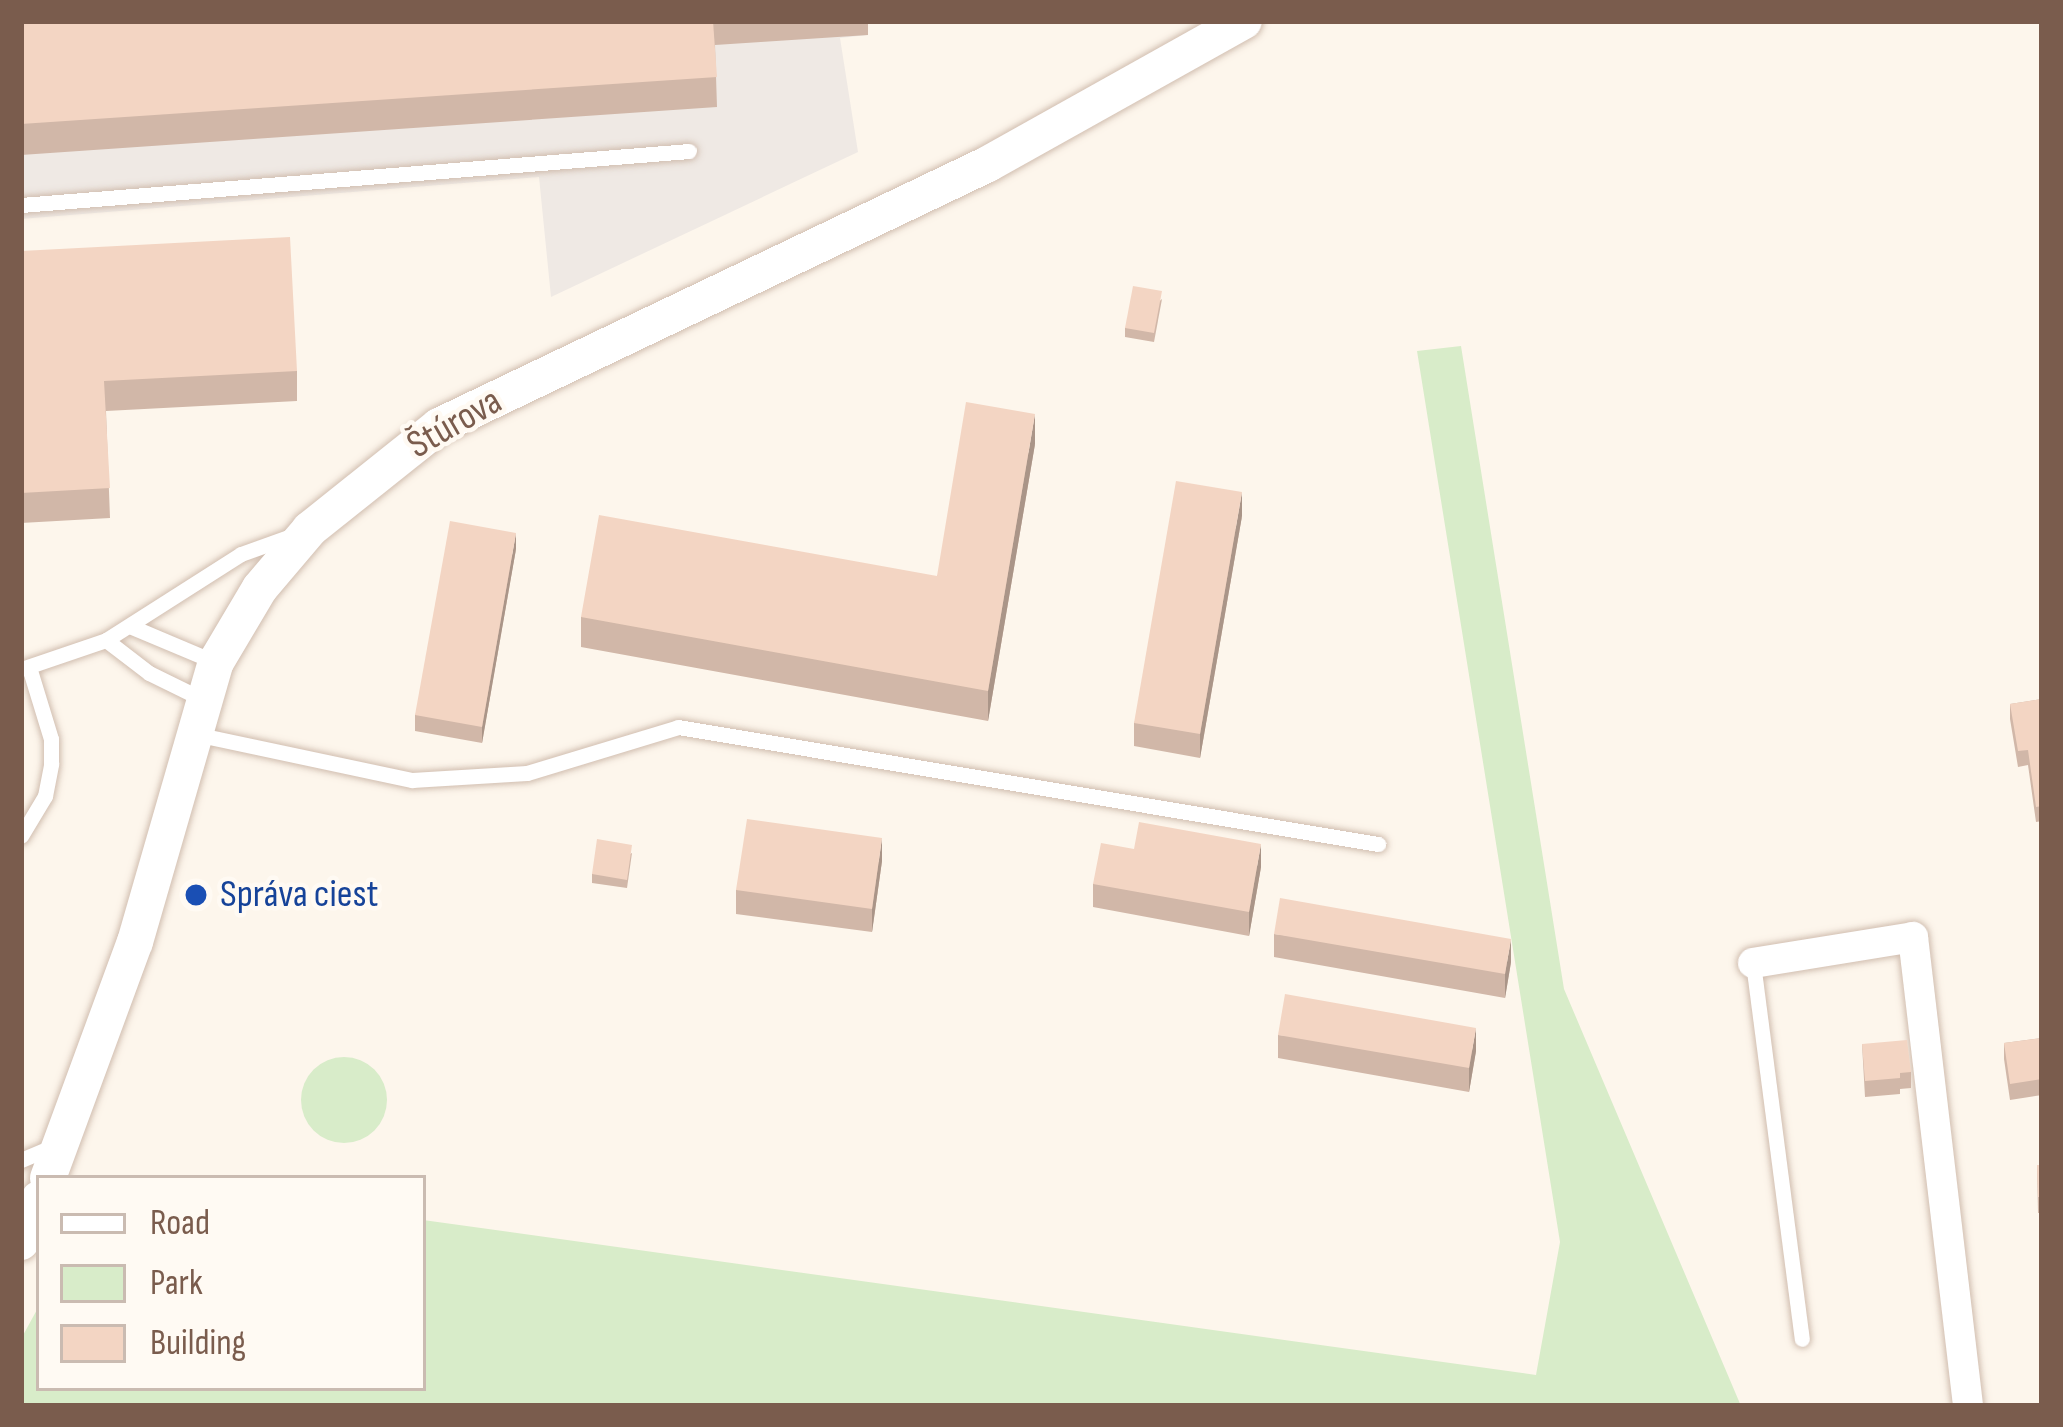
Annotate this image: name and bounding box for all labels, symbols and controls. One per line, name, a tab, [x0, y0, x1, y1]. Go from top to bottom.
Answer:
street label: Štúrova	[400, 379, 510, 469]
place label: Správa ciest	[220, 872, 378, 918]
marker: Správa ciest	[183, 882, 209, 908]
legend	[36, 1175, 426, 1391]
text: Road	[150, 1202, 210, 1245]
text: Park	[150, 1262, 203, 1305]
text: Building	[150, 1322, 246, 1365]

